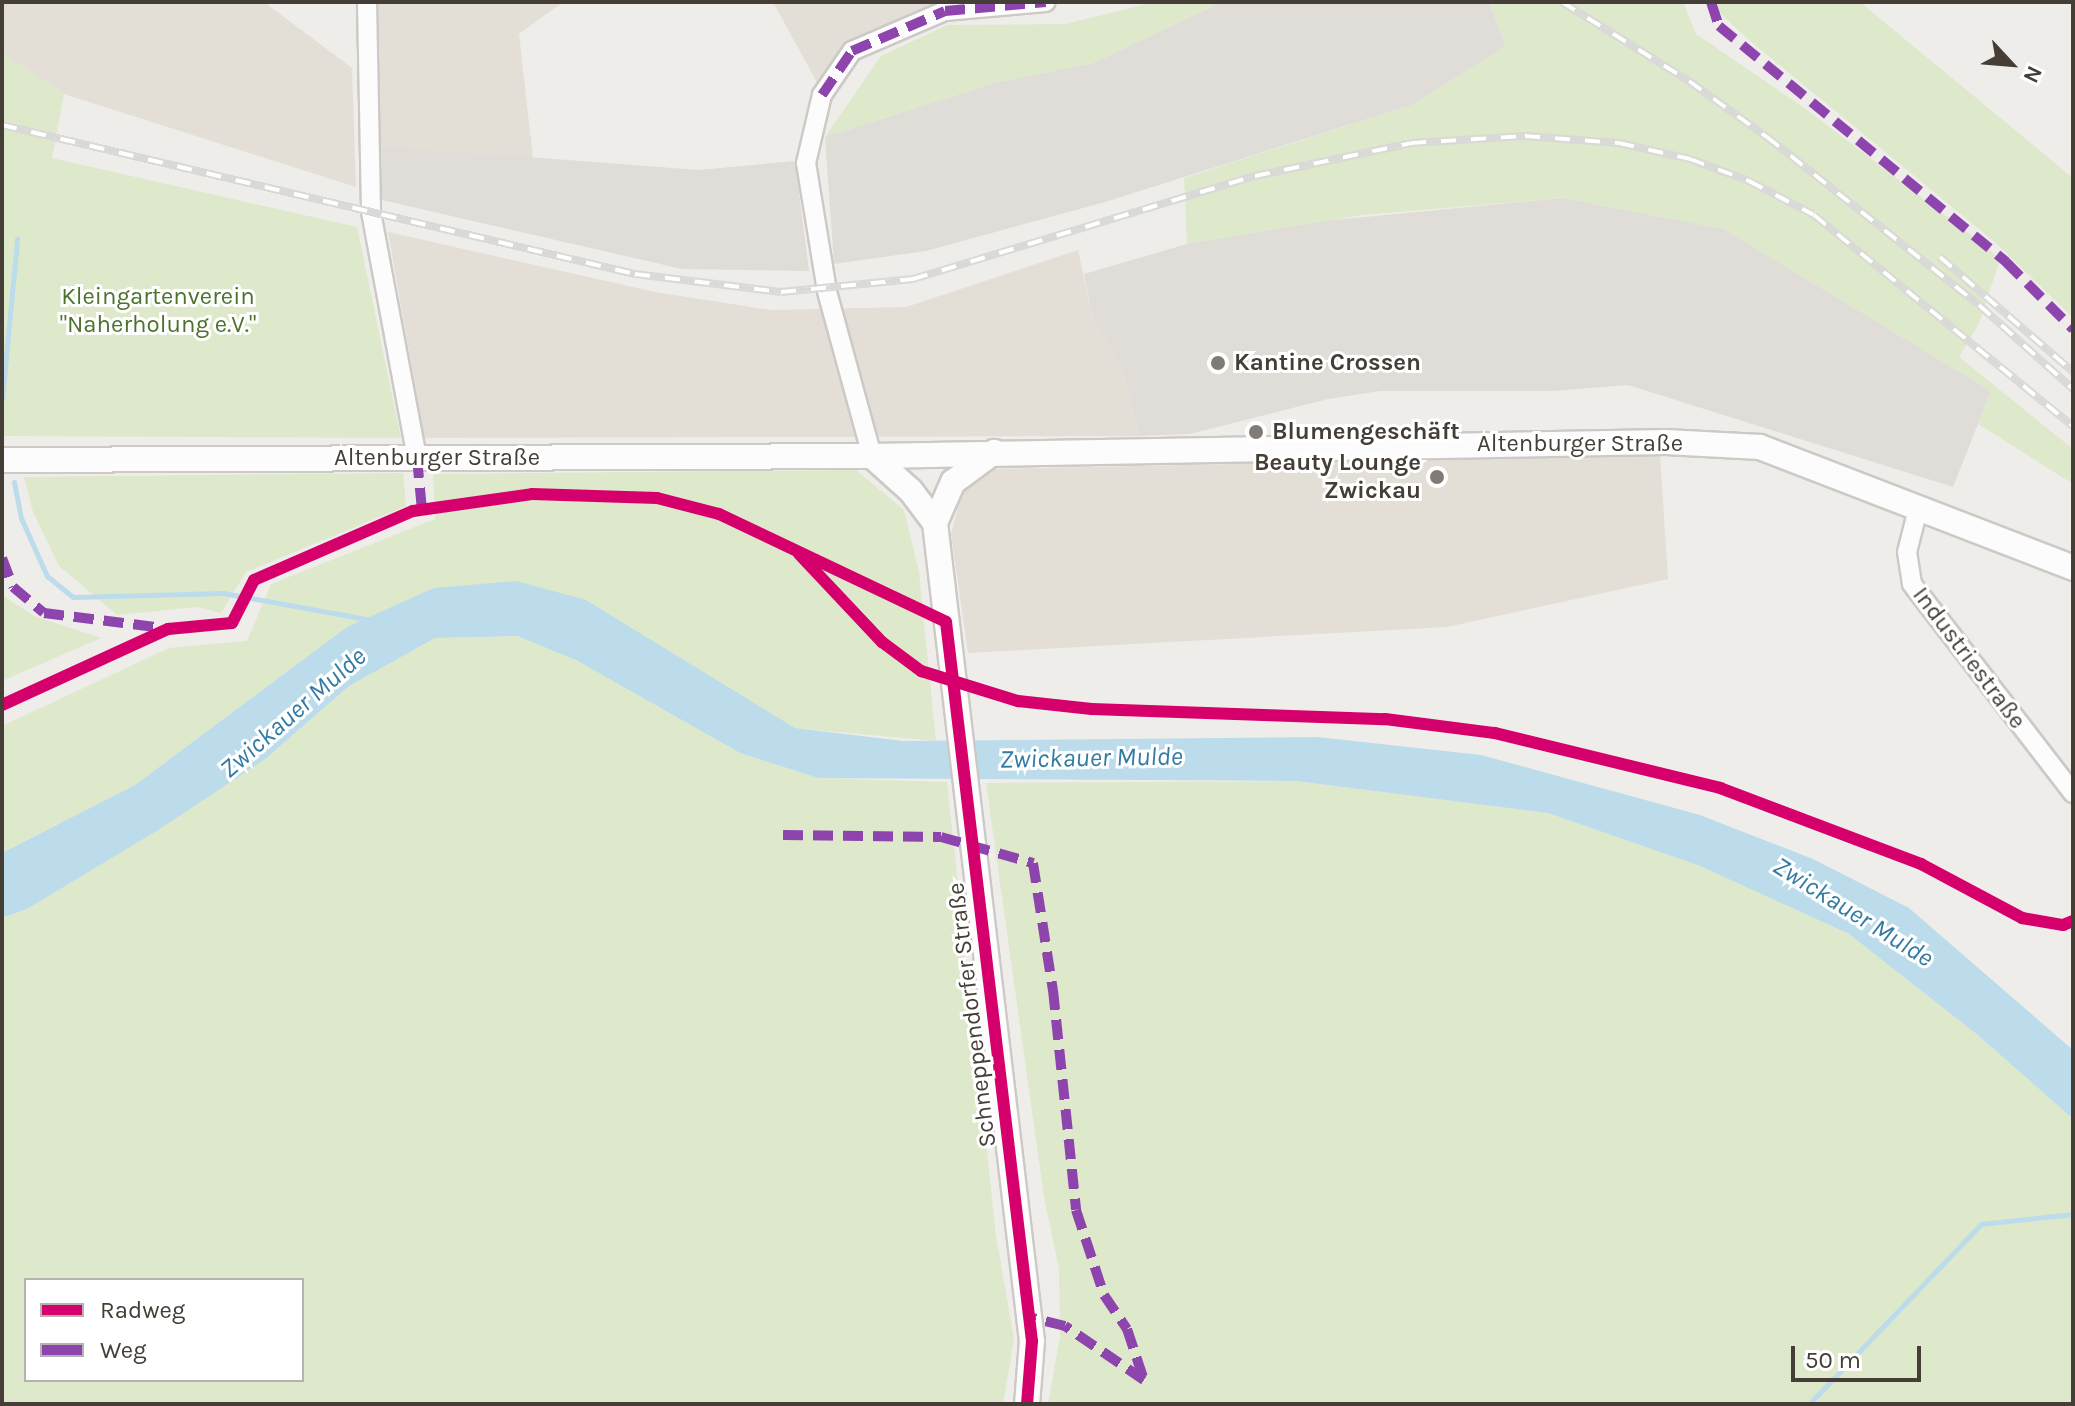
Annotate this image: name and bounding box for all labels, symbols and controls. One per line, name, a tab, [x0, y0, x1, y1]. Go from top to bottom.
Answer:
north arrow	[1971, 24, 2051, 104]
text: N	[2017, 62, 2048, 87]
park label: Kleingartenverein "Naherholung e.V."	[60, 283, 256, 339]
place label: Kantine Crossen	[1234, 349, 1421, 377]
marker: Kantine Crossen	[1209, 354, 1227, 372]
place label: Blumengeschäft	[1272, 418, 1460, 446]
marker: Blumengeschäft	[1247, 423, 1265, 441]
street label: Altenburger Straße	[1477, 430, 1683, 458]
street label: Altenburger Straße	[334, 444, 540, 472]
place label: Beauty Lounge Zwickau	[1254, 449, 1421, 505]
marker: Beauty Lounge Zwickau	[1428, 468, 1446, 486]
street label: Industriestraße	[1906, 581, 2032, 735]
water label: Zwickauer Mulde	[214, 641, 372, 785]
water label: Zwickauer Mulde	[999, 741, 1183, 775]
water label: Zwickauer Mulde	[1767, 850, 1939, 974]
street label: Schneppendorfer Straße	[941, 881, 1003, 1149]
legend	[24, 1278, 304, 1382]
text: Radweg	[100, 1296, 185, 1324]
scale bar	[1795, 1330, 1925, 1380]
text: Weg	[100, 1336, 147, 1364]
text: 50 m	[1805, 1346, 1861, 1374]

